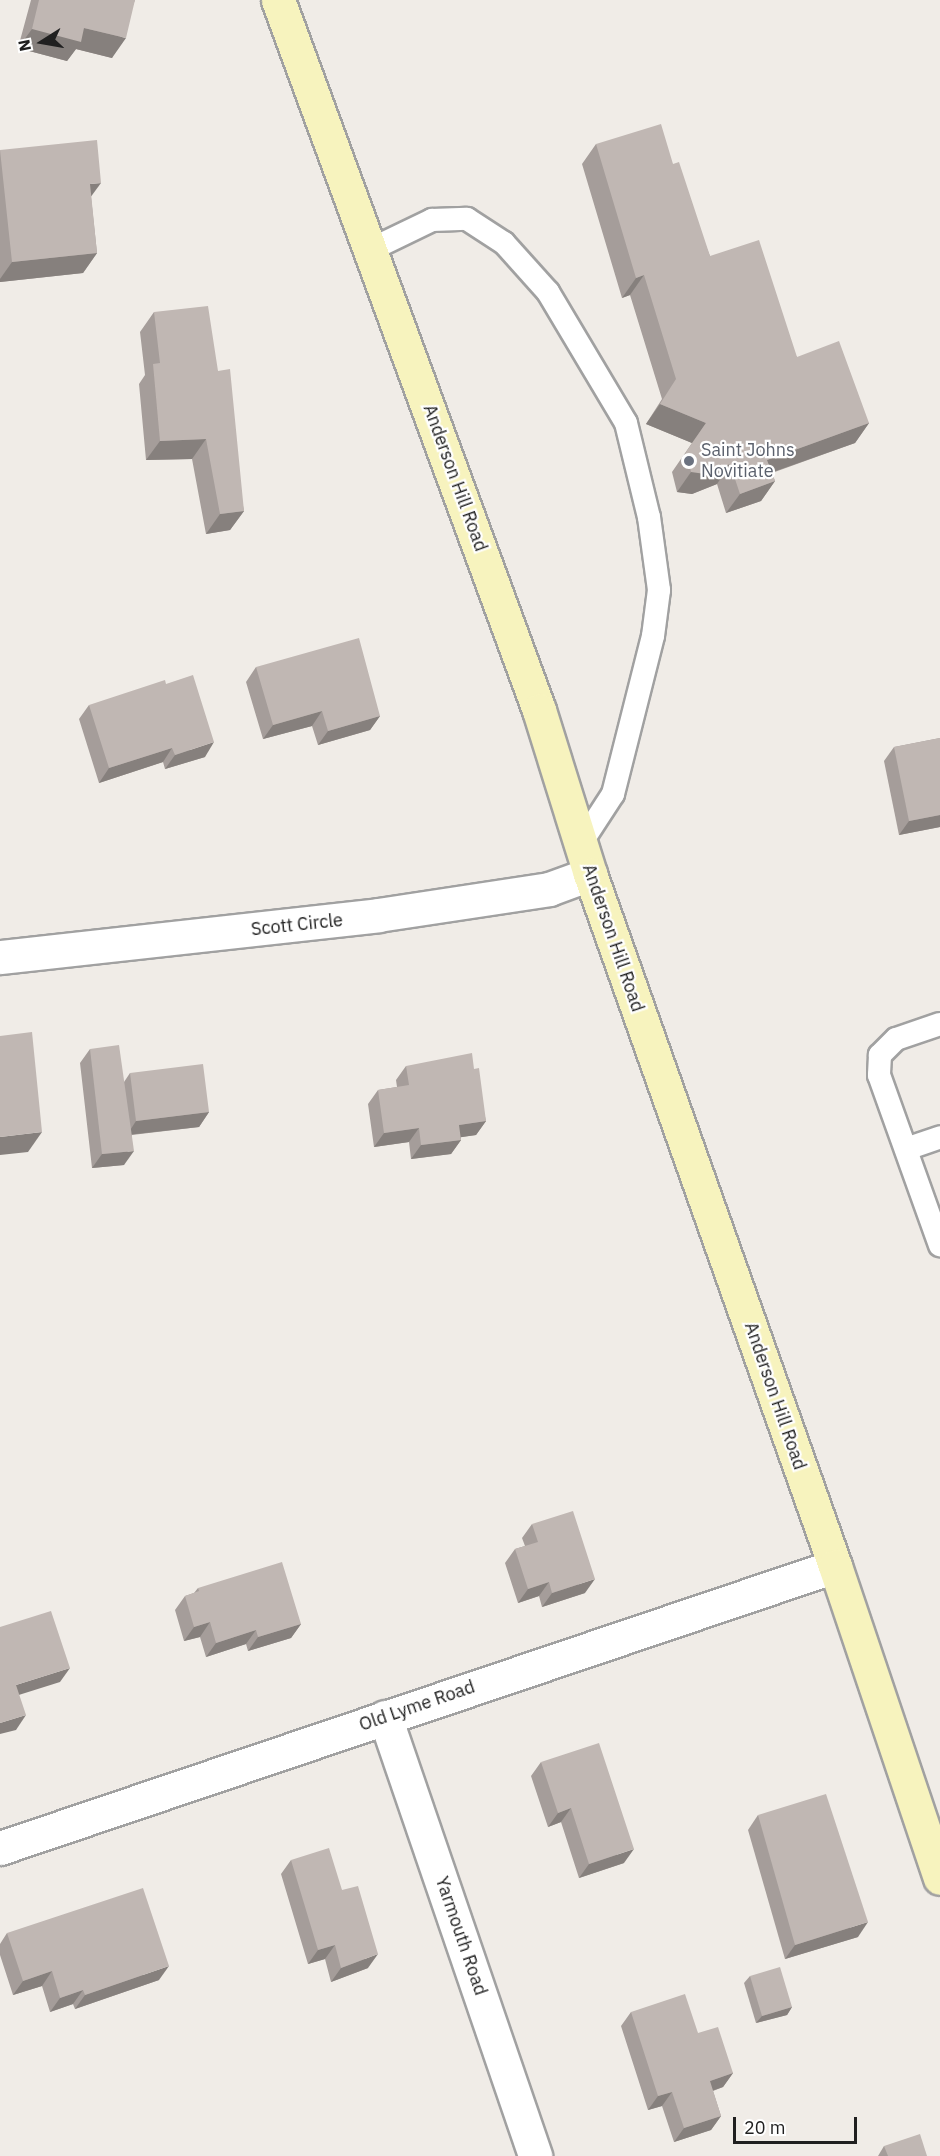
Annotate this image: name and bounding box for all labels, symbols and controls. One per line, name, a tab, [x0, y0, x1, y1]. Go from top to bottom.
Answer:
north arrow	[12, 12, 72, 72]
text: N	[13, 38, 35, 53]
street label: Anderson Hill Road	[418, 402, 492, 554]
place label: Saint Johns Novitiate	[701, 440, 795, 482]
marker: Saint Johns Novitiate	[682, 454, 696, 468]
street label: Anderson Hill Road	[578, 861, 648, 1015]
street label: Scott Circle	[250, 909, 344, 941]
street label: Anderson Hill Road	[740, 1319, 810, 1473]
street label: Old Lyme Road	[356, 1676, 478, 1736]
street label: Yarmouth Road	[431, 1874, 491, 1998]
scale bar	[736, 2105, 860, 2143]
text: 20 m	[744, 2116, 786, 2139]

